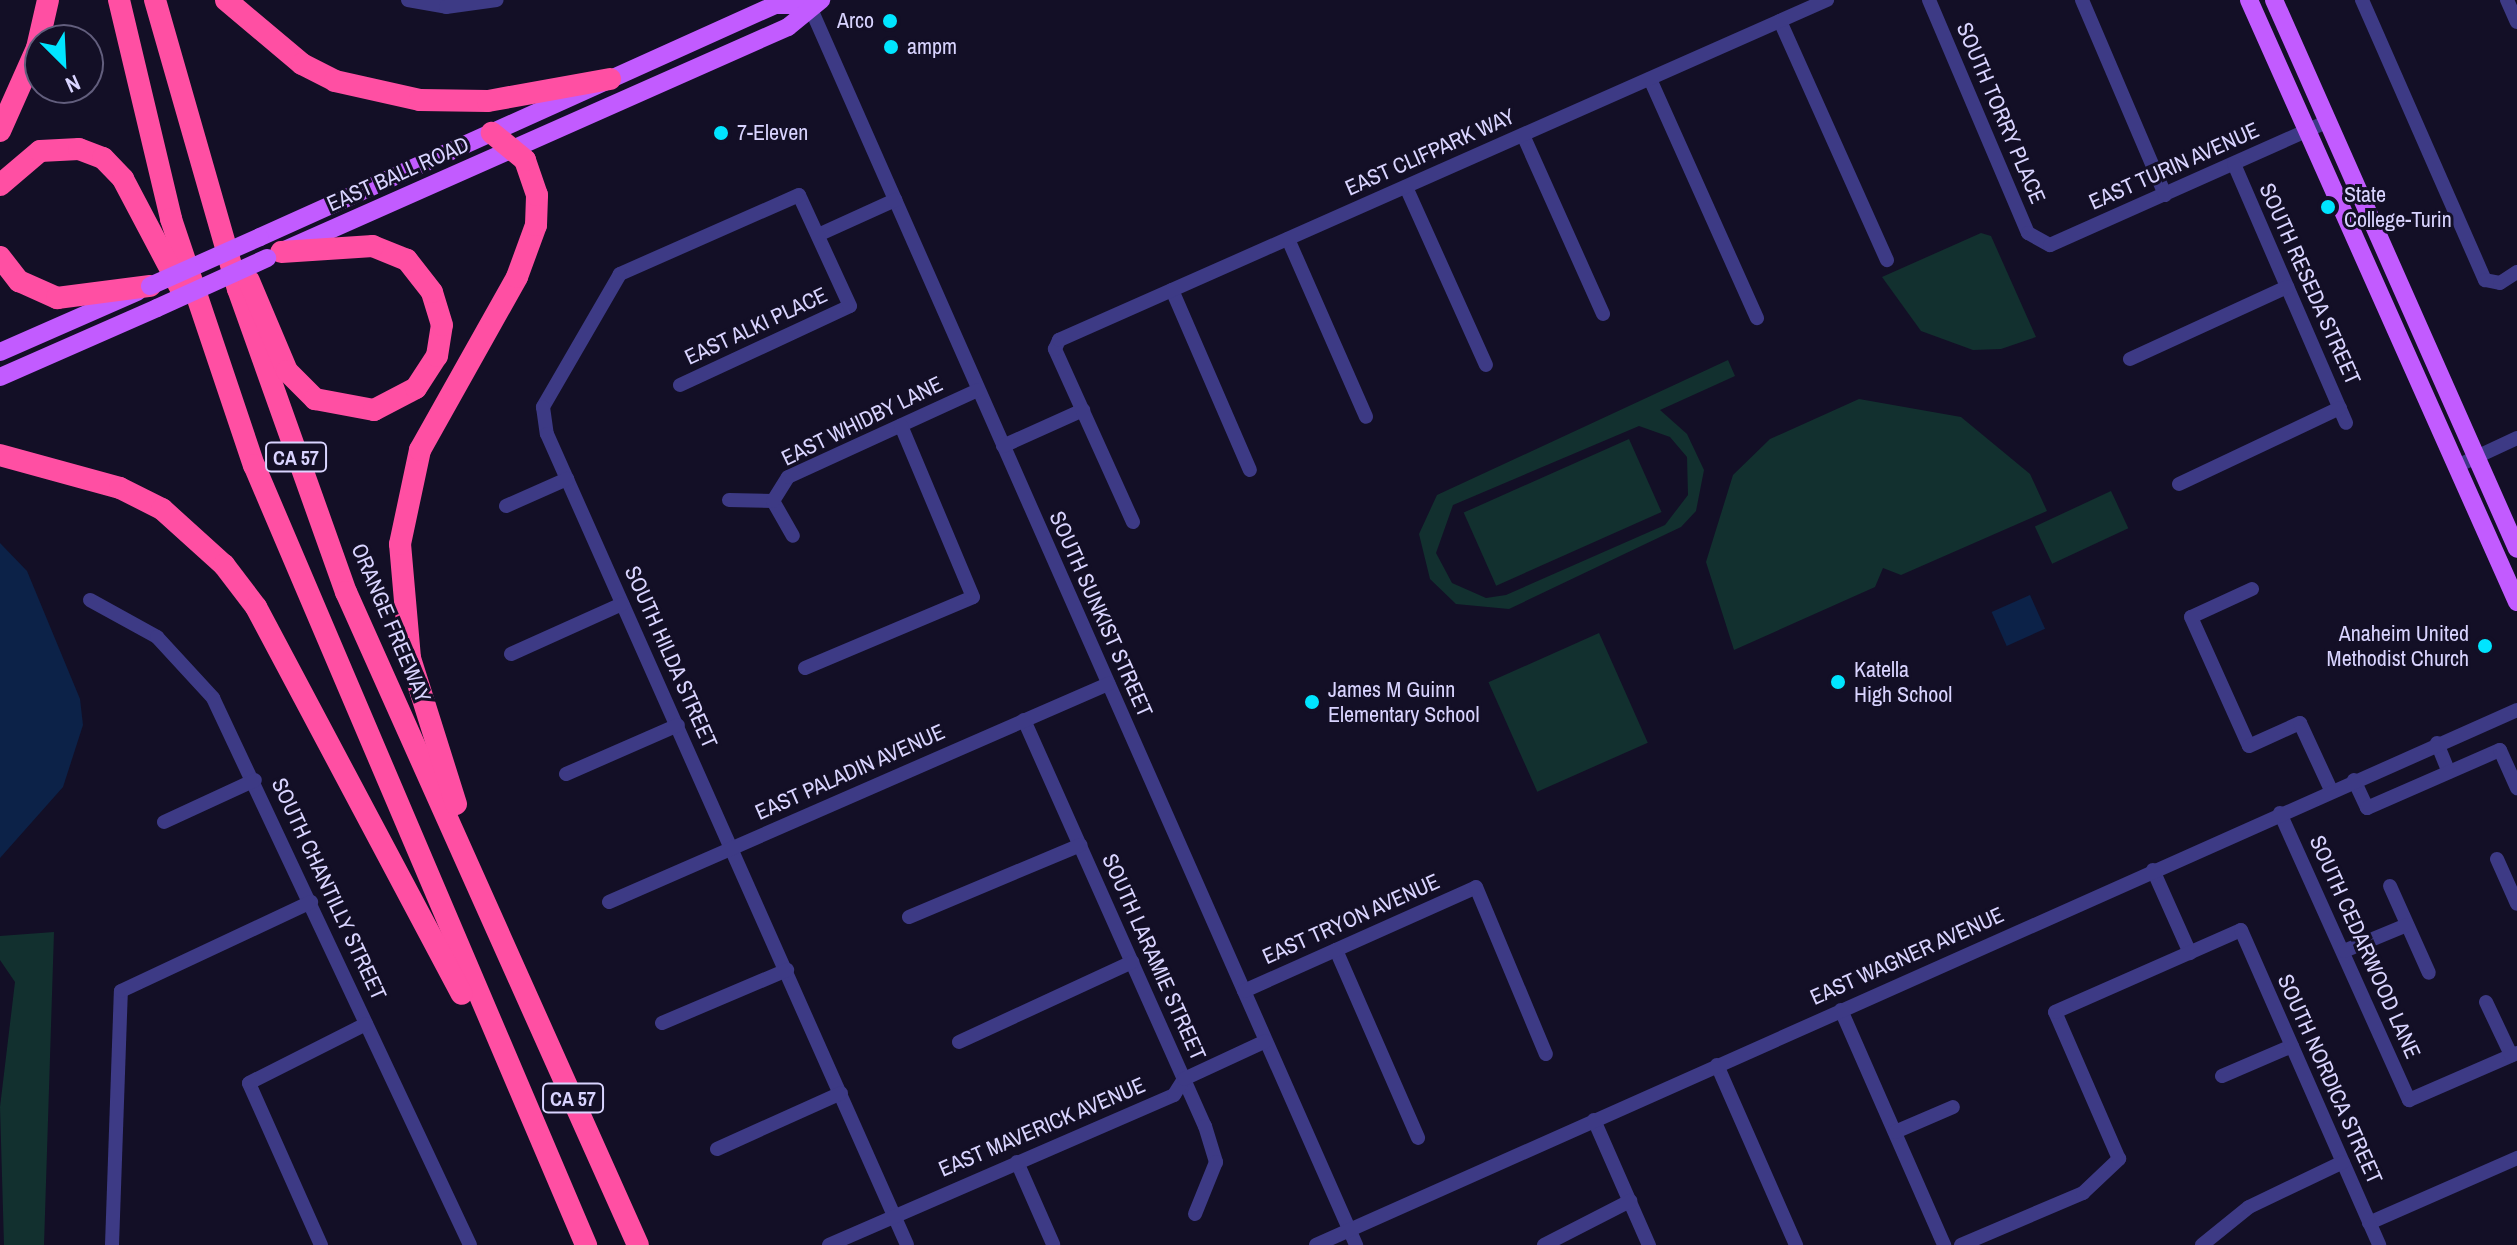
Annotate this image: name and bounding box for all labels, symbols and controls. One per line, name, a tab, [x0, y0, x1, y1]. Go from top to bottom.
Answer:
place label: Arco	[837, 8, 874, 34]
marker: Arco	[881, 12, 899, 30]
street label: SOUTH TORRY PLACE	[1951, 18, 2051, 208]
north arrow	[24, 24, 104, 104]
place label: ampm	[907, 34, 957, 60]
marker: ampm	[882, 38, 900, 56]
text: N	[61, 68, 85, 100]
street label: EAST CLIFPARK WAY	[1341, 103, 1519, 201]
street label: EAST TURIN AVENUE	[2084, 116, 2264, 216]
place label: 7-Eleven	[737, 120, 808, 146]
marker: 7-Eleven	[712, 124, 730, 142]
street label: EAST BALL ROAD	[323, 131, 473, 217]
street label: SOUTH RESEDA STREET	[2253, 179, 2367, 389]
place label: State College-Turin	[2344, 181, 2452, 232]
marker: State College-Turin	[2319, 198, 2337, 216]
street label: EAST ALKI PLACE	[680, 281, 832, 371]
street label: EAST WHIDBY LANE	[777, 370, 947, 472]
road number: CA 57	[264, 441, 328, 473]
street label: SOUTH SUNKIST STREET	[1044, 507, 1158, 721]
street label: ORANGE FREEWAY	[346, 539, 436, 707]
street label: SOUTH HILDA STREET	[619, 561, 723, 753]
place label: Anaheim United Methodist Church	[2327, 620, 2469, 672]
marker: Anaheim United Methodist Church	[2476, 637, 2494, 655]
place label: Katella High School	[1854, 656, 1952, 708]
marker: Katella High School	[1829, 673, 1847, 691]
place label: James M Guinn Elementary School	[1328, 676, 1479, 728]
marker: James M Guinn Elementary School	[1303, 693, 1321, 711]
street label: EAST PALADIN AVENUE	[751, 718, 949, 826]
street label: SOUTH CHANTILLY STREET	[266, 774, 392, 1004]
street label: SOUTH CEDARWOOD LANE	[2304, 831, 2426, 1063]
street label: SOUTH LARAMIE STREET	[1096, 850, 1212, 1064]
street label: EAST TRYON AVENUE	[1258, 868, 1444, 970]
street label: EAST WAGNER AVENUE	[1805, 901, 2009, 1011]
street label: SOUTH NORDICA STREET	[2272, 970, 2388, 1188]
street label: EAST MAVERICK AVENUE	[934, 1071, 1150, 1183]
road number: CA 57	[541, 1082, 605, 1114]

